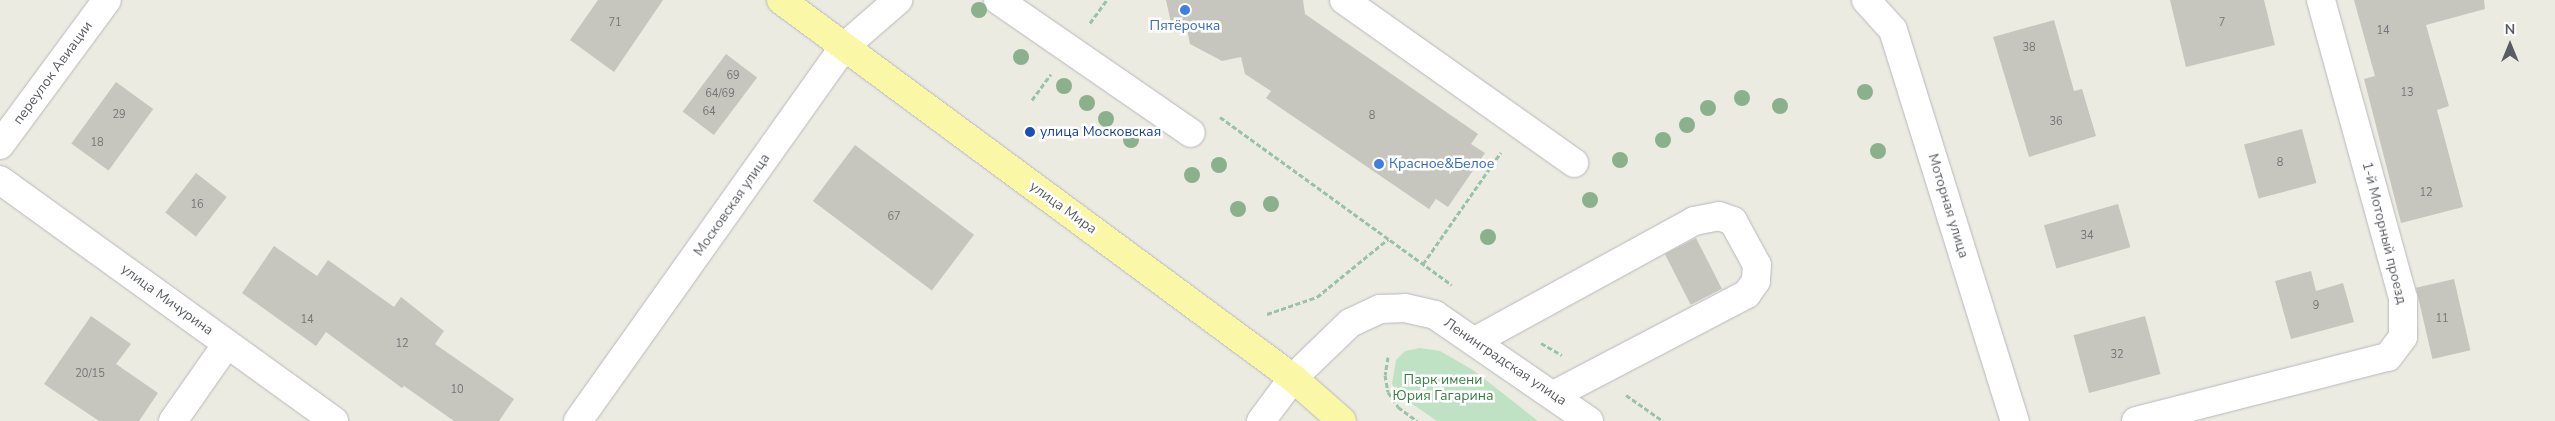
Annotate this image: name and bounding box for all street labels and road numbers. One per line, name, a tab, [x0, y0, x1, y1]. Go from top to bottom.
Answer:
street label: переулок Авиации	[10, 18, 96, 128]
street label: Московская улица	[690, 151, 774, 259]
street label: Моторная улица	[1924, 152, 1972, 260]
street label: 1-й Моторный проезд	[2358, 160, 2410, 306]
street label: улица Мира	[1026, 178, 1100, 238]
street label: улица Мичурина	[118, 261, 216, 339]
street label: Ленинградская улица	[1440, 315, 1570, 409]

